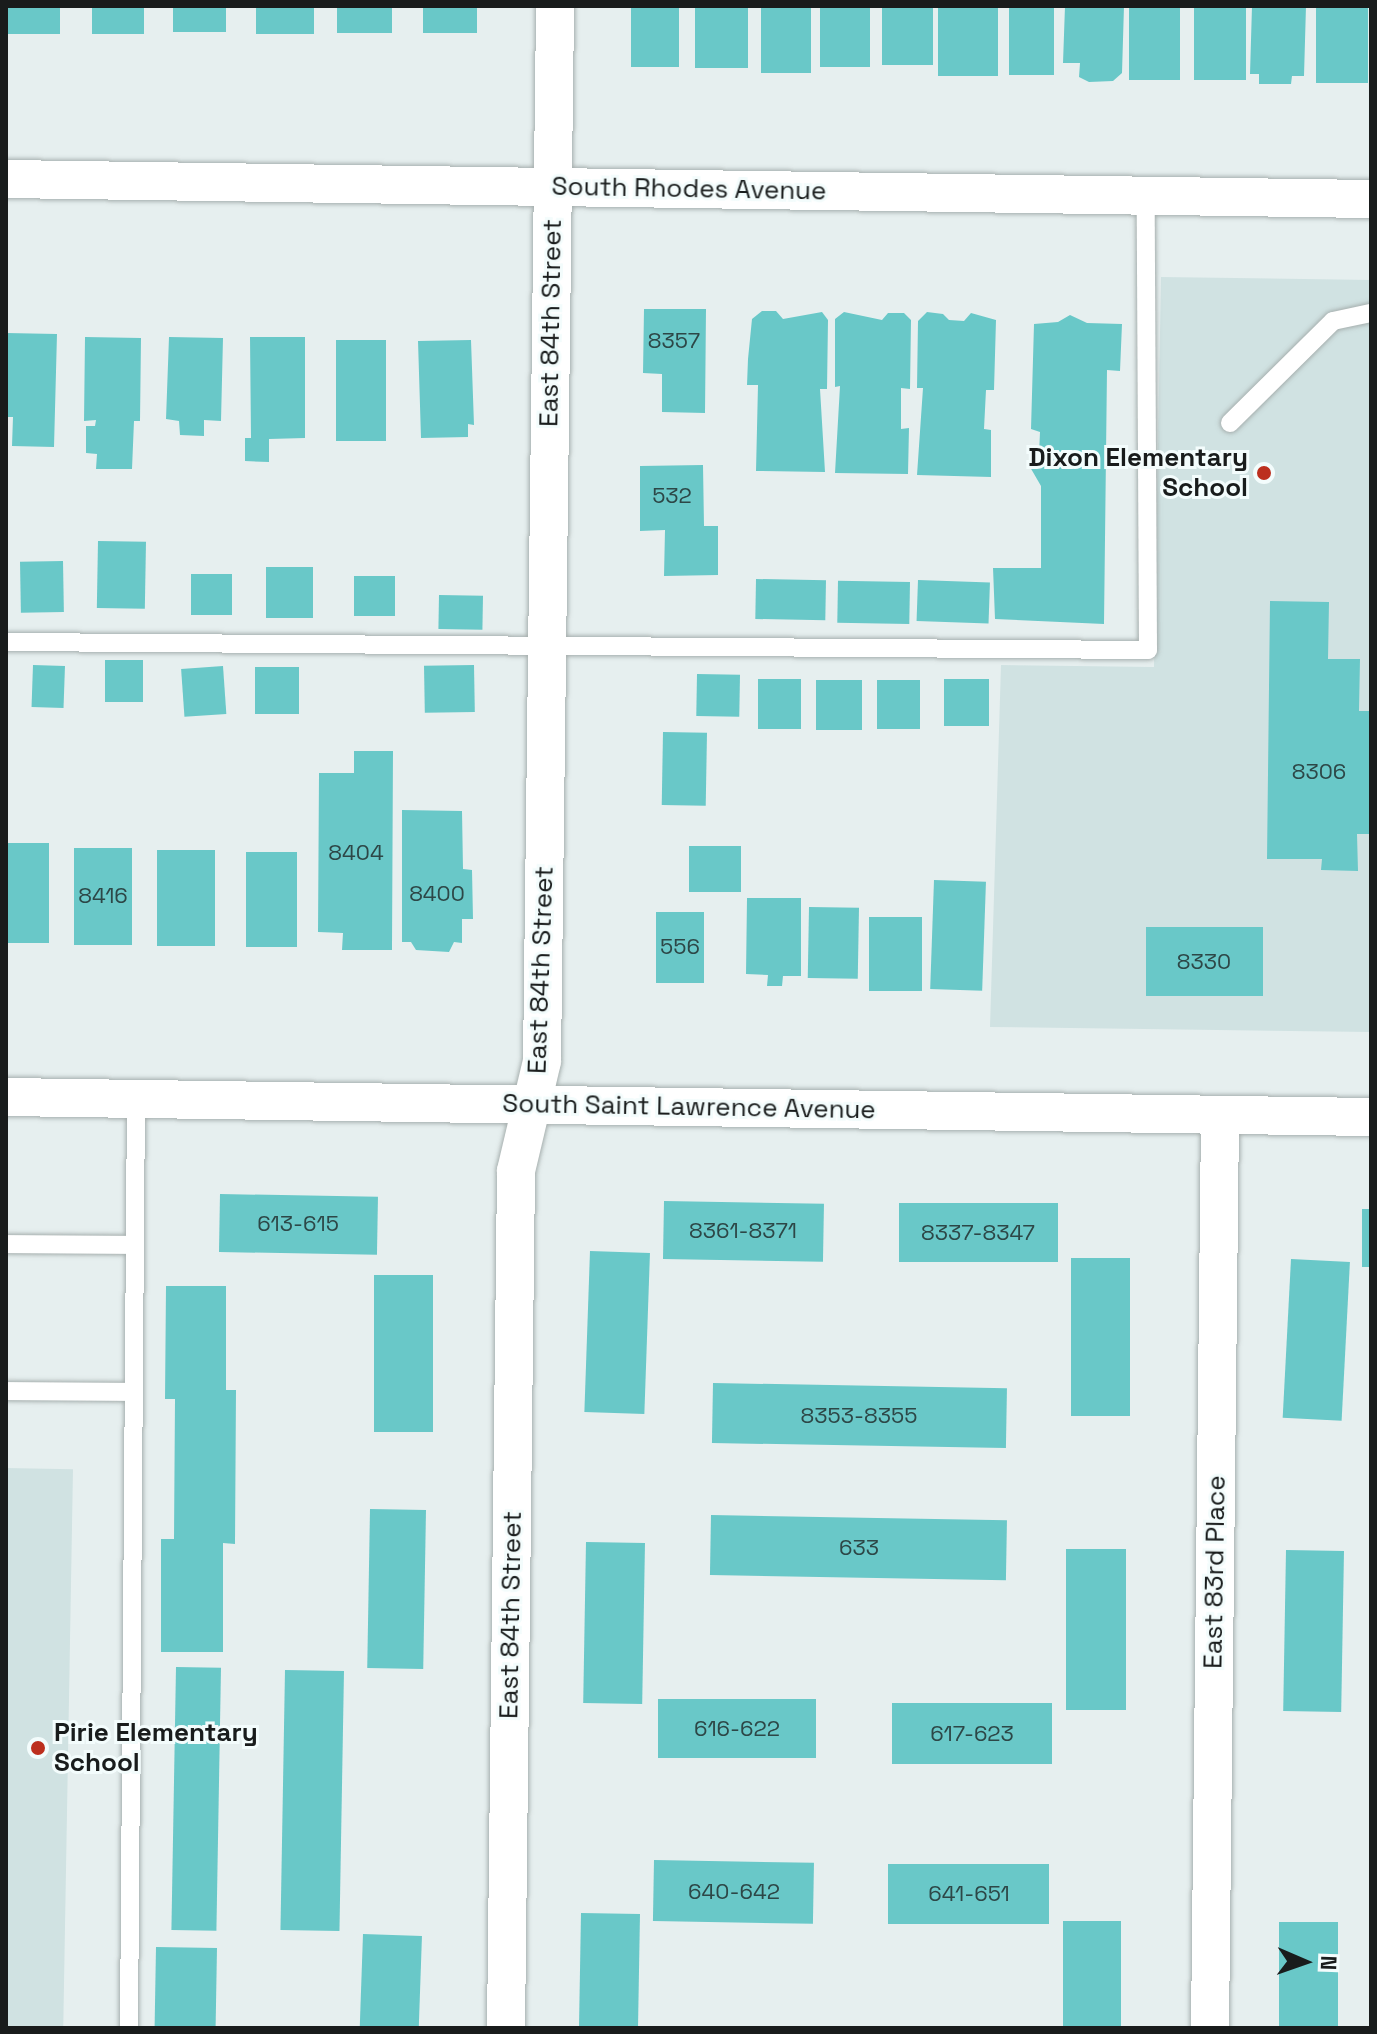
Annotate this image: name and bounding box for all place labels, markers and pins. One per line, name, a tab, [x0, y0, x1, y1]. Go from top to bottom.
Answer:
place label: Dixon Elementary School	[1028, 442, 1248, 504]
marker: Dixon Elementary School	[1255, 464, 1273, 482]
place label: Pirie Elementary School	[54, 1717, 258, 1778]
marker: Pirie Elementary School	[29, 1739, 47, 1757]

